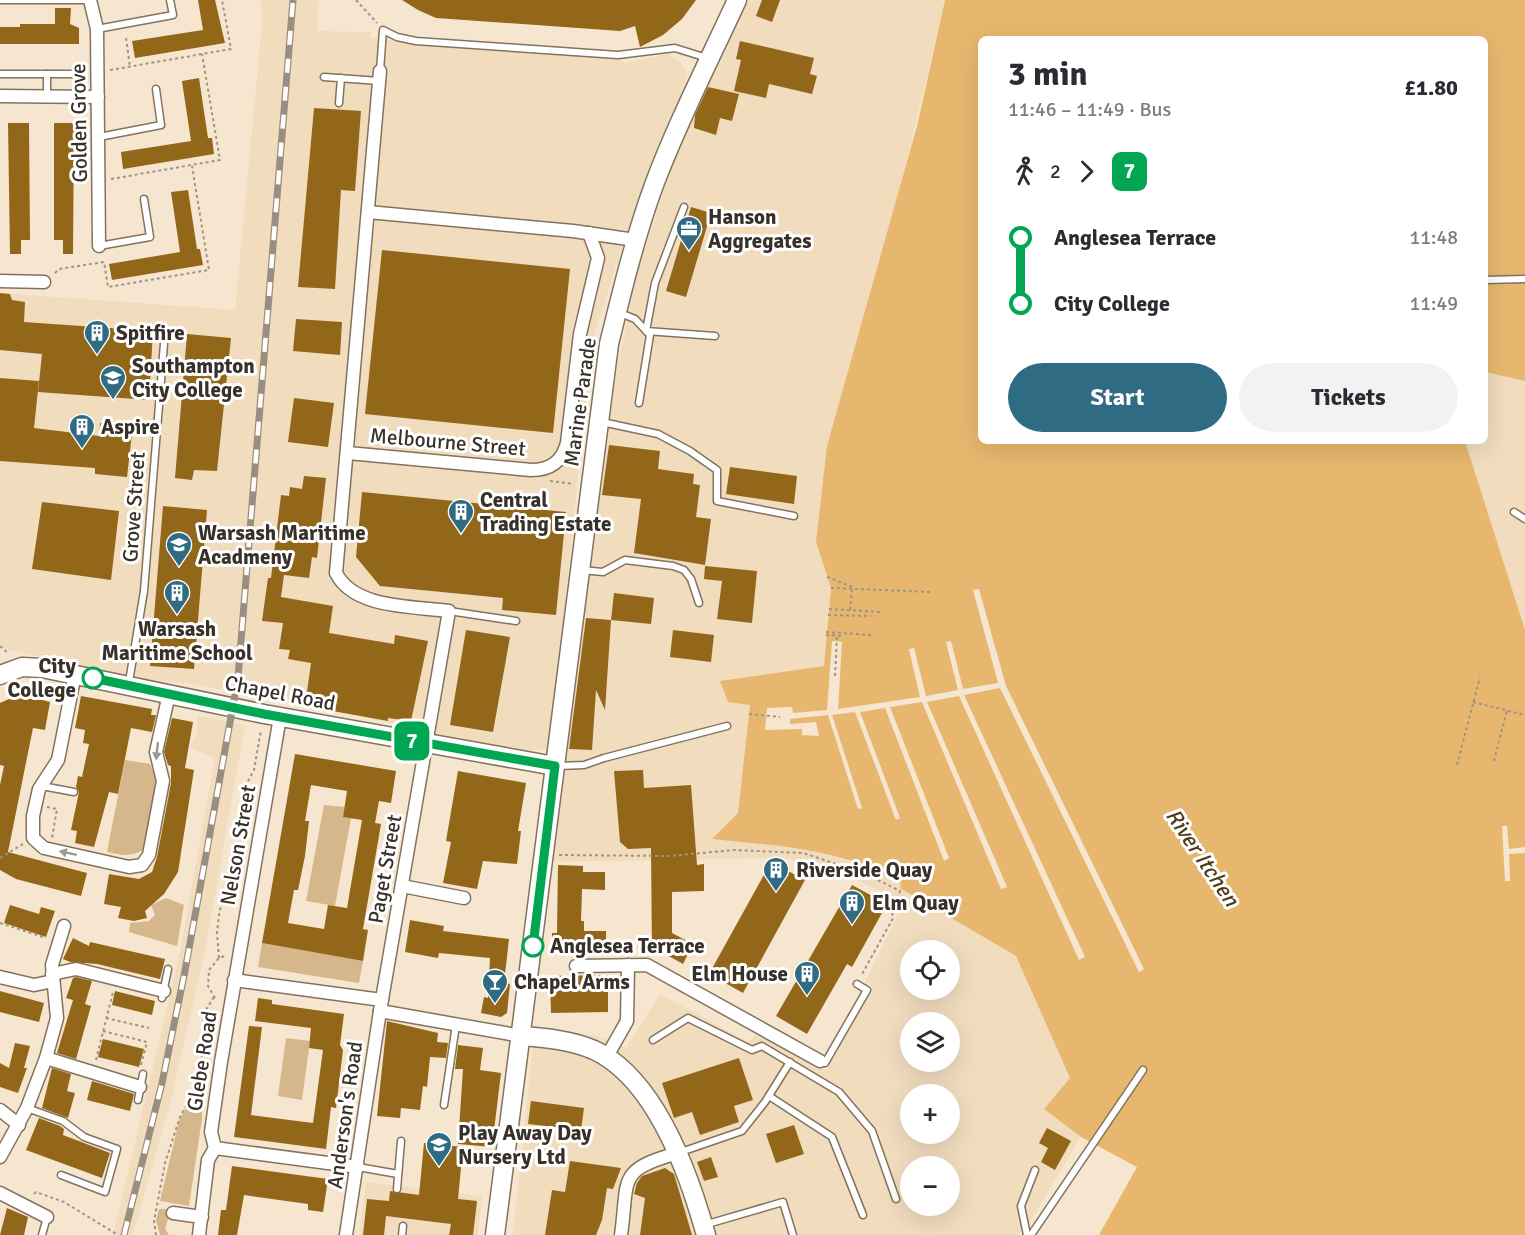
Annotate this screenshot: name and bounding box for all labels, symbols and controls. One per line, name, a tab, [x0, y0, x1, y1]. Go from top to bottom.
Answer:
text: 3 min	[1008, 54, 1088, 95]
street label: Golden Grove	[65, 63, 93, 183]
text: £1.80	[1404, 74, 1458, 101]
text: 11:46 – 11:49 · Bus	[1008, 97, 1171, 122]
icon: walk	[1008, 155, 1041, 188]
icon: forward	[1070, 155, 1103, 188]
text: 7	[1124, 158, 1135, 184]
text: 2	[1050, 159, 1061, 184]
place label: Hanson Aggregates	[708, 204, 811, 254]
office icon: Hanson Aggregates	[674, 214, 704, 252]
text: Anglesea Terrace	[1054, 224, 1216, 251]
text: 11:48	[1409, 225, 1458, 250]
text: City College	[1054, 290, 1170, 317]
text: 11:49	[1409, 291, 1458, 316]
building icon: Spitfire	[82, 318, 112, 356]
place label: Spitfire	[116, 320, 185, 346]
street label: Marine Parade	[558, 336, 602, 468]
place label: Southampton City College	[132, 353, 255, 403]
school or university icon: Southampton City College	[98, 363, 128, 401]
button: Start	[1008, 363, 1227, 432]
button: Tickets	[1239, 363, 1458, 432]
building icon: Aspire	[67, 412, 97, 450]
place label: Aspire	[101, 414, 160, 440]
street label: Melbourne Street	[369, 422, 527, 462]
street label: Grove Street	[117, 451, 151, 563]
place label: Central Trading Estate	[480, 487, 611, 537]
building icon: Central Trading Estate	[446, 497, 476, 535]
place label: Warsash Maritime Acadmeny	[198, 520, 366, 570]
school or university icon: Warsash Maritime Acadmeny	[164, 530, 194, 568]
building icon: Warsash Maritime School	[162, 578, 192, 616]
place label: Warsash Maritime School	[102, 616, 253, 666]
place label: City College	[8, 653, 77, 703]
marker: City College	[82, 667, 104, 689]
street label: Chapel Road	[222, 670, 338, 716]
line badge: 7	[392, 722, 432, 760]
text: 7	[406, 728, 418, 754]
one-way arrow	[152, 741, 162, 760]
street label: Nelson Street	[215, 783, 261, 907]
water label: River Itchen	[1160, 803, 1246, 912]
street label: Paget Street	[363, 812, 407, 926]
one-way arrow	[59, 848, 77, 858]
building icon: Riverside Quay	[761, 855, 791, 893]
place label: Riverside Quay	[796, 857, 933, 883]
building icon: Elm Quay	[837, 888, 867, 926]
place label: Elm Quay	[872, 890, 959, 916]
place label: Anglesea Terrace	[550, 933, 705, 959]
marker: Anglesea Terrace	[522, 935, 544, 957]
map controls	[900, 940, 960, 1216]
button: locate	[900, 940, 960, 1000]
building icon: Elm House	[792, 959, 822, 997]
place label: Elm House	[691, 961, 788, 987]
bar icon: Chapel Arms	[480, 967, 510, 1005]
place label: Chapel Arms	[514, 969, 630, 995]
street label: Glebe Road	[181, 1009, 223, 1113]
button: layers	[900, 1012, 960, 1072]
street label: Anderson's Road	[322, 1040, 368, 1190]
button: +	[900, 1084, 960, 1144]
place label: Play Away Day Nursery Ltd	[458, 1120, 592, 1170]
school or university icon: Play Away Day Nursery Ltd	[424, 1130, 454, 1168]
button: −	[900, 1156, 960, 1216]

